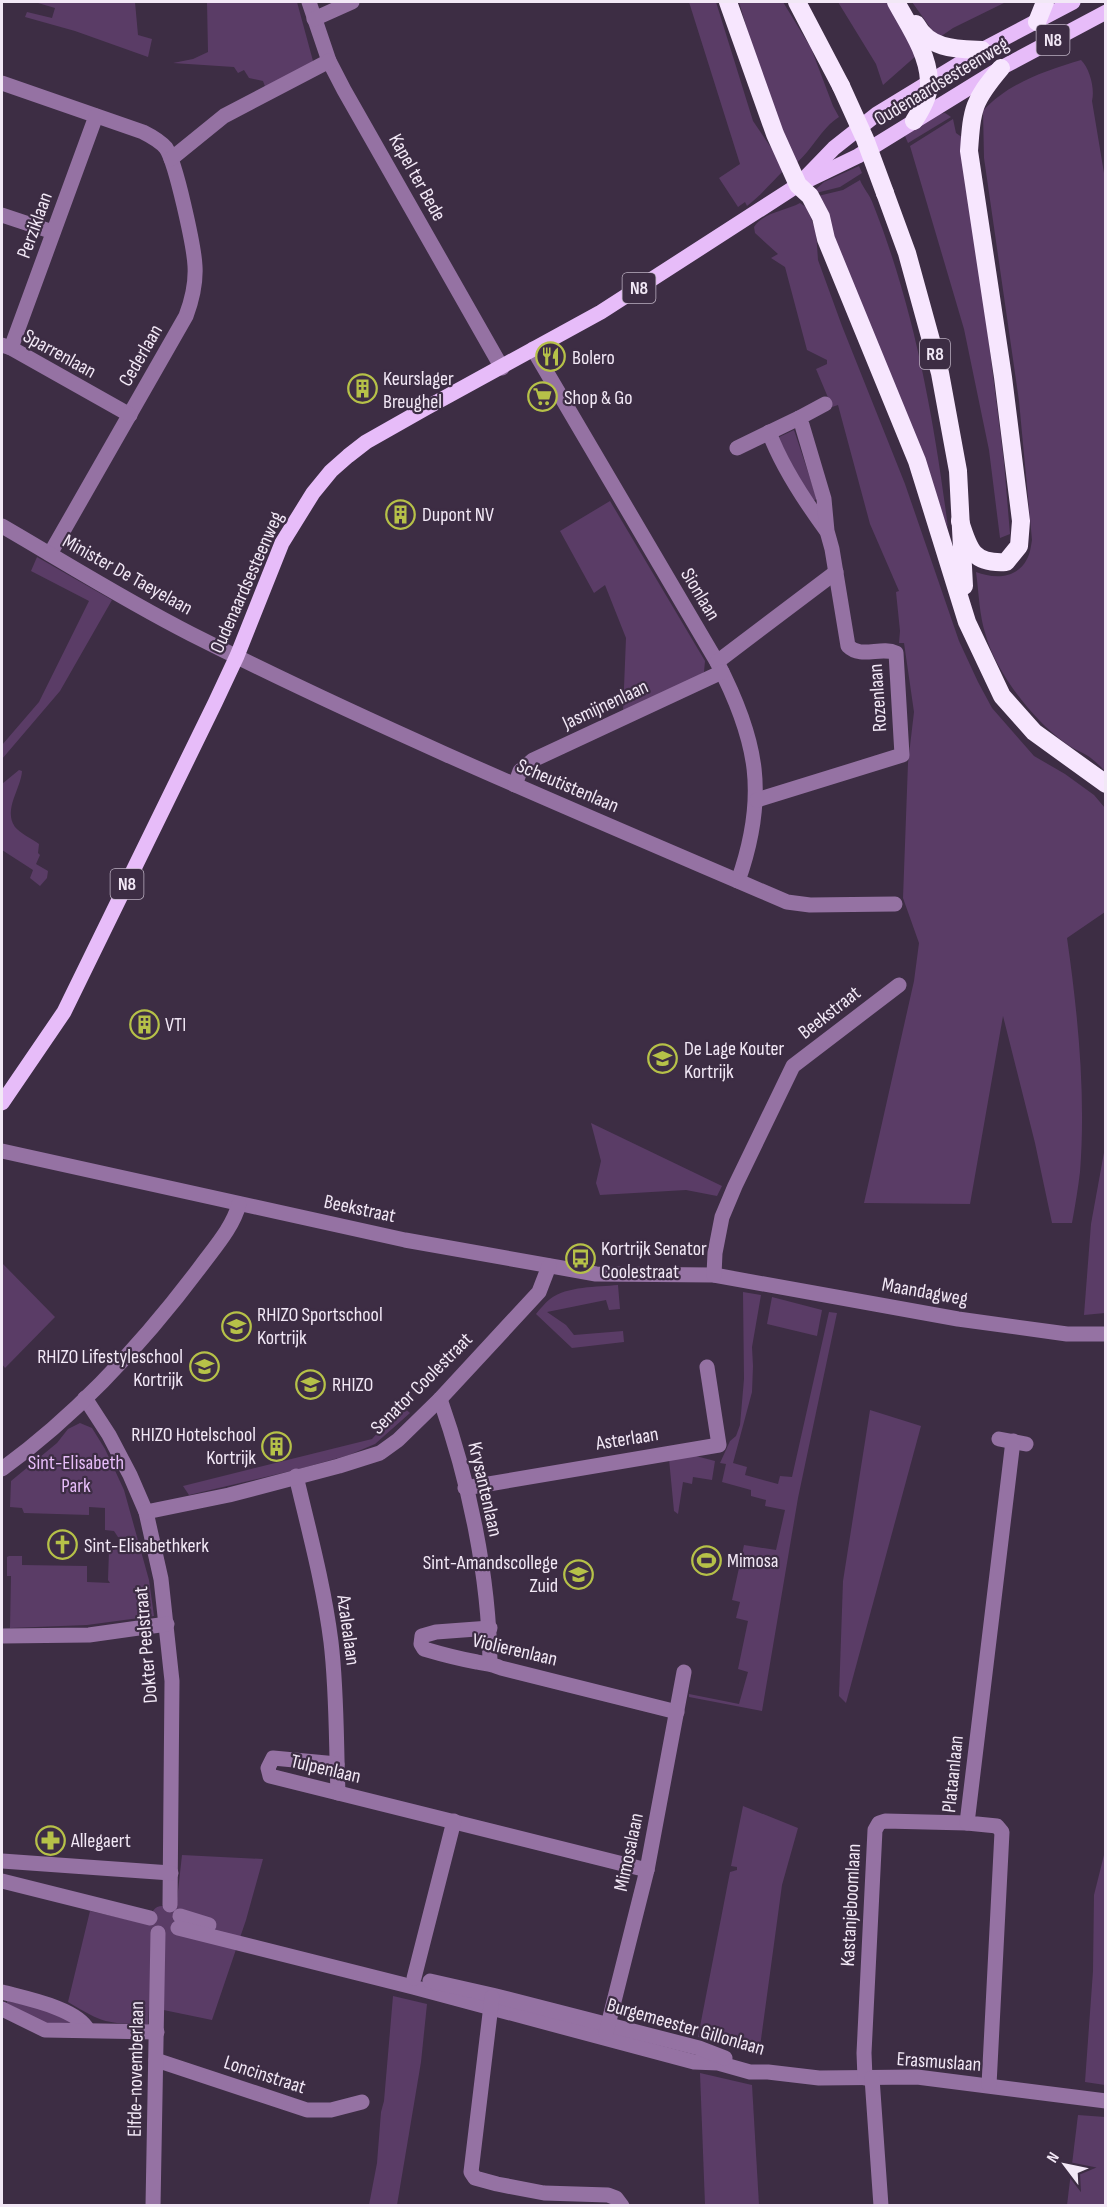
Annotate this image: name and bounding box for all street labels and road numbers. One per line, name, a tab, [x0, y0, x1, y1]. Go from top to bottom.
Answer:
road number: N8	[1036, 25, 1070, 55]
street label: Oudenaardsesteenweg	[870, 32, 1013, 131]
street label: Kapel ter Bede	[383, 130, 451, 225]
street label: Perziklaan	[12, 189, 58, 262]
road number: N8	[622, 273, 656, 303]
street label: Cederlaan	[114, 320, 168, 391]
street label: Sparrenlaan	[19, 324, 100, 384]
road number: R8	[920, 339, 950, 369]
street label: Oudenaardsesteenweg	[205, 508, 289, 657]
street label: Minister De Taeyelaan	[58, 529, 197, 620]
street label: Sionlaan	[675, 564, 725, 625]
street label: Rozenlaan	[864, 663, 892, 733]
street label: Jasmijnenlaan	[558, 675, 652, 736]
street label: Scheutistenlaan	[513, 754, 622, 818]
road number: N8	[110, 869, 144, 899]
street label: Beekstraat	[794, 981, 866, 1045]
street label: Beekstraat	[322, 1190, 398, 1228]
street label: Maandagweg	[880, 1273, 970, 1311]
street label: Senator Coolestraat	[366, 1328, 478, 1440]
street label: Asterlaan	[593, 1422, 660, 1456]
street label: Krysantenlaan	[463, 1440, 508, 1539]
street label: Dokter Peelstraat	[129, 1586, 163, 1704]
street label: Azalealaan	[331, 1592, 365, 1667]
street label: Violierenlaan	[470, 1629, 560, 1671]
street label: Plataanlaan	[937, 1734, 969, 1814]
street label: Tulpenlaan	[288, 1749, 363, 1789]
street label: Mimosalaan	[609, 1811, 649, 1893]
street label: Kastanjeboomlaan	[836, 1843, 866, 1967]
street label: Burgemeester Gillonlaan	[604, 1993, 767, 2061]
street label: Elfde-novemberlaan	[123, 2001, 149, 2137]
street label: Erasmuslaan	[896, 2047, 982, 2077]
street label: Loncinstraat	[221, 2050, 309, 2099]

